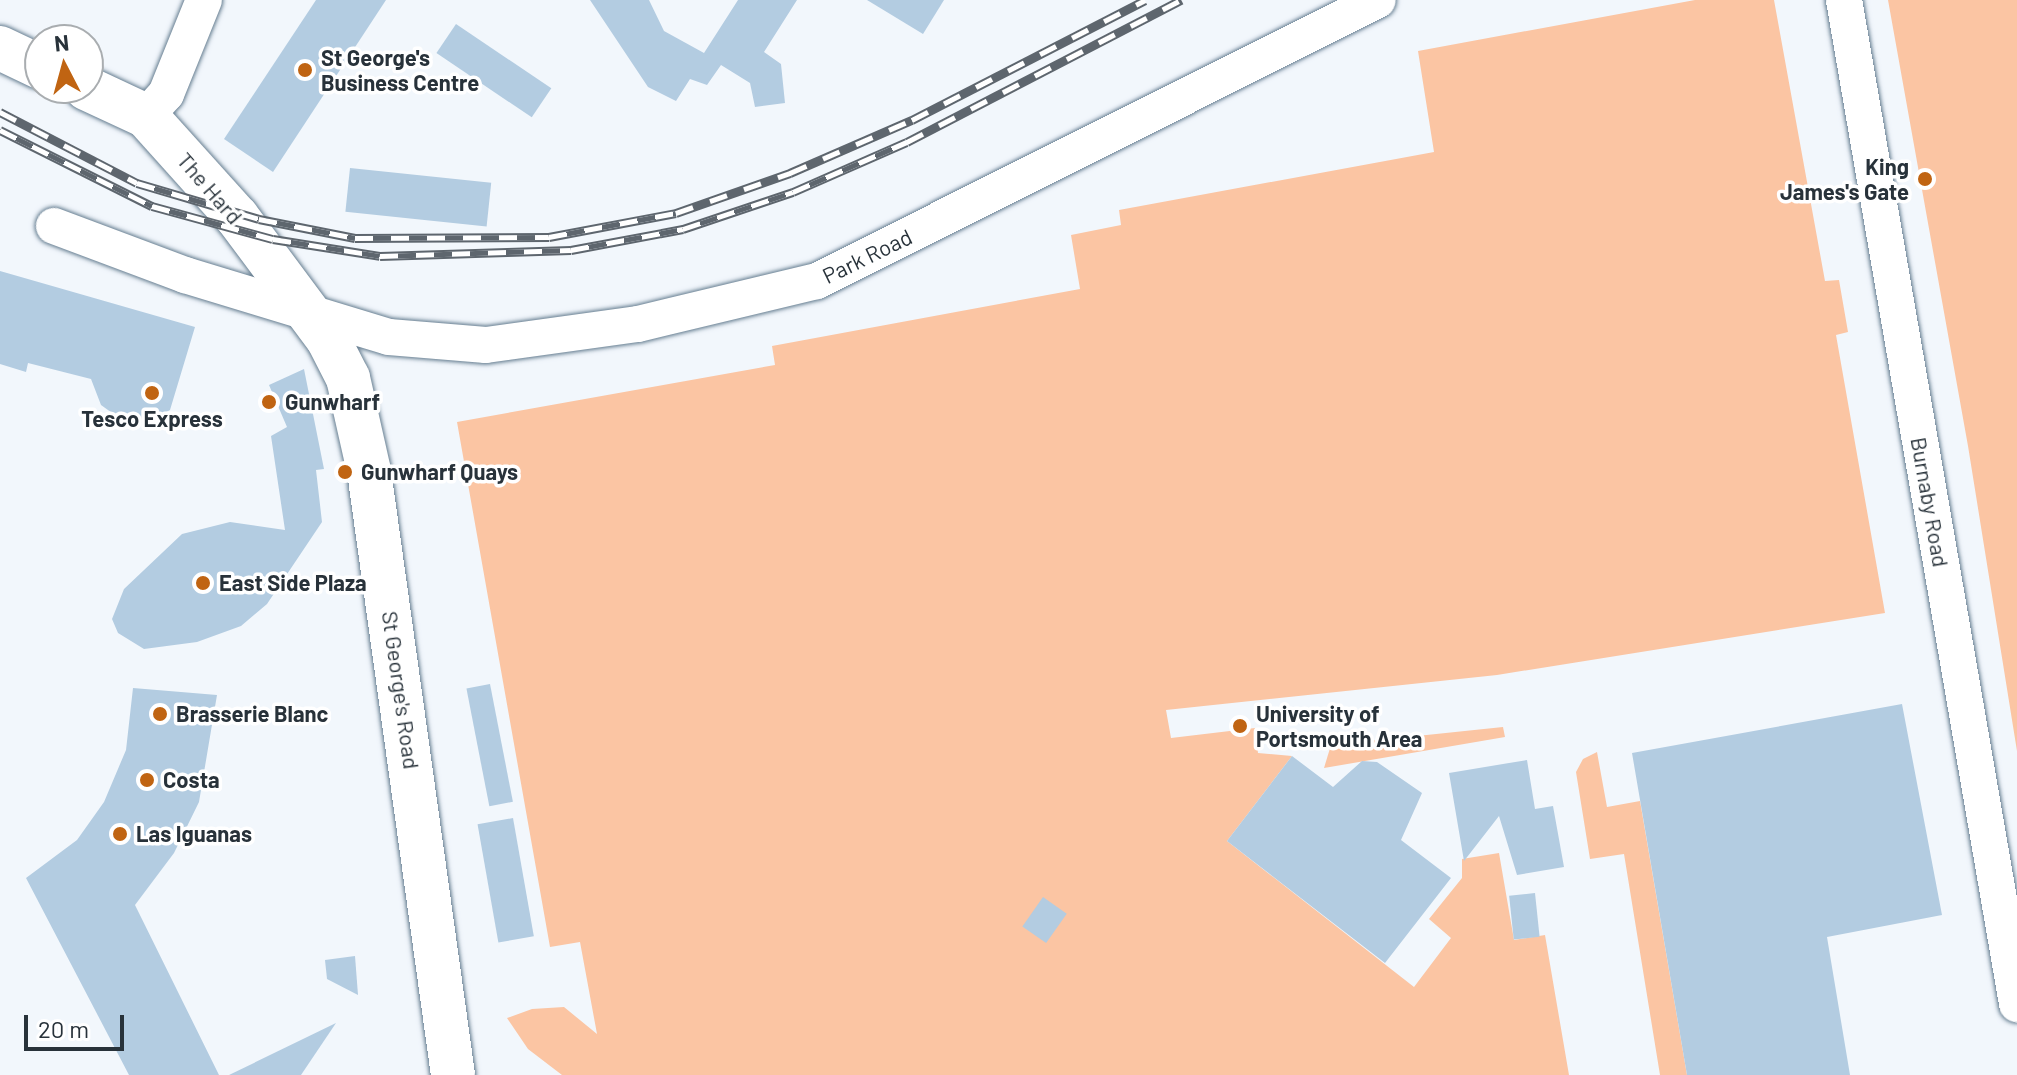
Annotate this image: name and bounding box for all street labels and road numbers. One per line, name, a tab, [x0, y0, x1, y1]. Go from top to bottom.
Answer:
street label: The Hard	[172, 147, 248, 229]
street label: Park Road	[818, 223, 916, 289]
street label: Burnaby Road	[1906, 435, 1954, 569]
street label: St George's Road	[377, 609, 425, 771]

